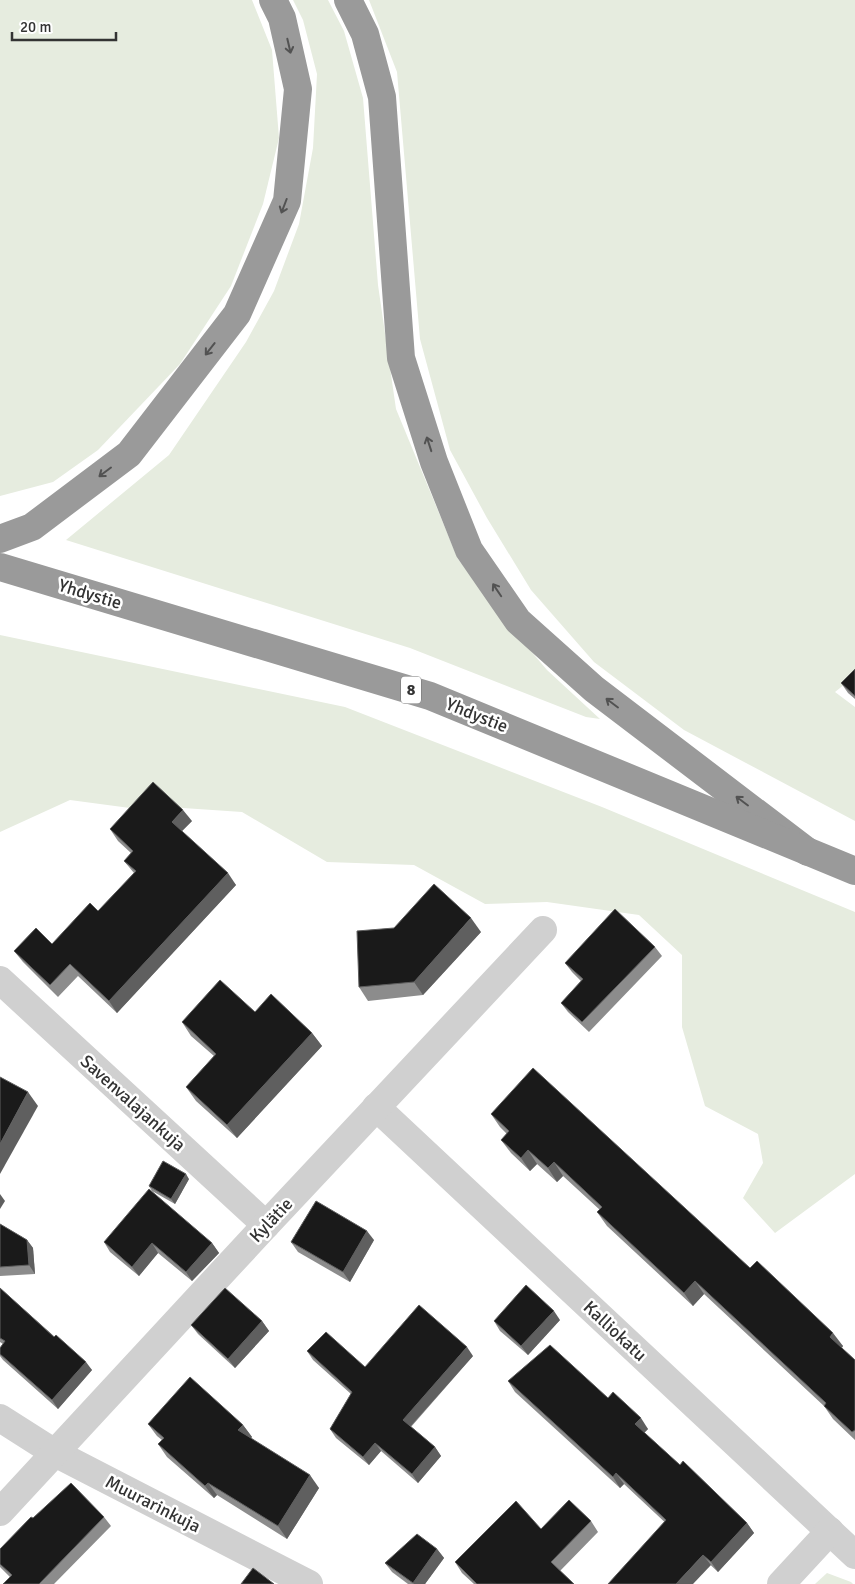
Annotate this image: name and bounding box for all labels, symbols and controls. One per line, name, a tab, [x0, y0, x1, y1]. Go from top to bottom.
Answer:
scale bar	[12, 10, 116, 42]
text: 20 m	[20, 18, 51, 36]
one-way arrow	[285, 37, 294, 53]
one-way arrow	[279, 198, 288, 213]
one-way arrow	[204, 342, 215, 355]
one-way arrow	[423, 436, 433, 452]
one-way arrow	[99, 467, 112, 478]
street label: Yhdystie	[56, 574, 124, 614]
one-way arrow	[492, 583, 502, 597]
road number: 8	[401, 676, 421, 704]
street label: Yhdystie	[443, 693, 511, 737]
one-way arrow	[605, 698, 619, 708]
one-way arrow	[736, 796, 749, 807]
street label: Savenvalajankuja	[76, 1050, 190, 1156]
street label: Kylätie	[245, 1193, 297, 1247]
street label: Kalliokatu	[579, 1296, 651, 1366]
street label: Muurarinkuja	[102, 1471, 204, 1537]

